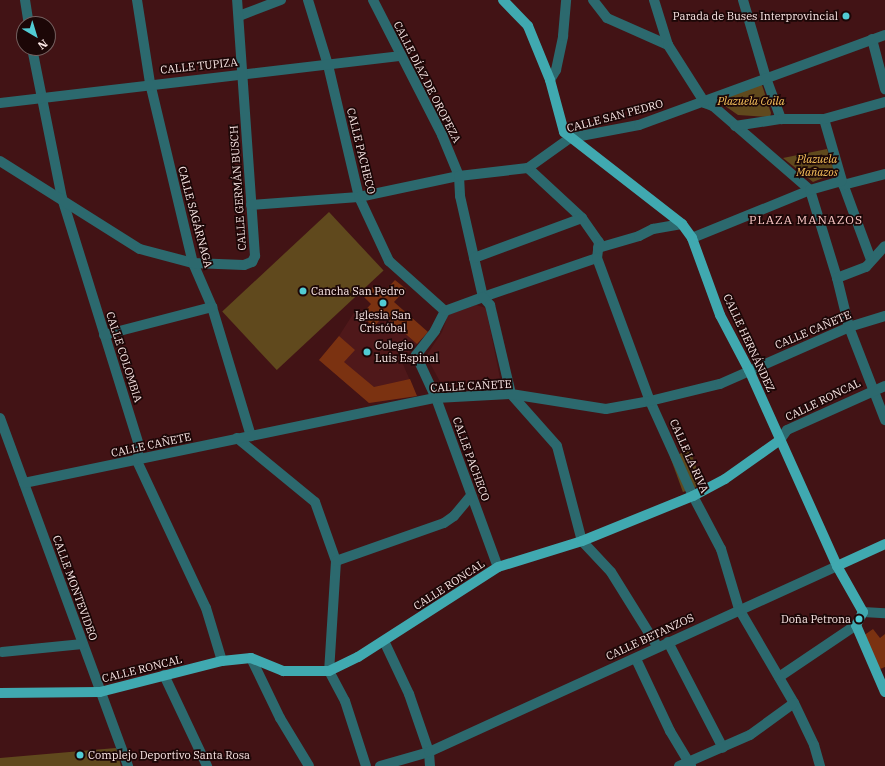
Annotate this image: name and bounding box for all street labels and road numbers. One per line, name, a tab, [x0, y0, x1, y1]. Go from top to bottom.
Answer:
street label: CALLE DÍAZ DE OROPEZA	[391, 19, 463, 145]
street label: CALLE TUPIZA	[160, 55, 238, 77]
street label: CALLE SAN PEDRO	[565, 97, 665, 135]
street label: CALLE PACHECO	[344, 106, 378, 196]
street label: CALLE GERMÁN BUSCH	[227, 125, 249, 251]
street label: CALLE SAGÁRNAGA	[175, 165, 215, 269]
street label: CALLE HERNÁNDEZ	[720, 292, 778, 394]
street label: CALLE CAÑETE	[773, 308, 853, 352]
street label: CALLE COLOMBIA	[103, 310, 145, 404]
street label: CALLE RONCAL	[783, 376, 863, 424]
street label: CALLE CAÑETE	[430, 377, 512, 395]
street label: CALLE PACHECO	[450, 415, 492, 503]
street label: CALLE LA RIVA	[667, 417, 711, 495]
street label: CALLE CAÑETE	[110, 430, 192, 460]
street label: CALLE MONTEVIDEO	[50, 534, 100, 642]
street label: CALLE RONCAL	[411, 557, 487, 613]
street label: CALLE BETANZOS	[604, 611, 696, 663]
street label: CALLE RONCAL	[101, 653, 183, 685]

